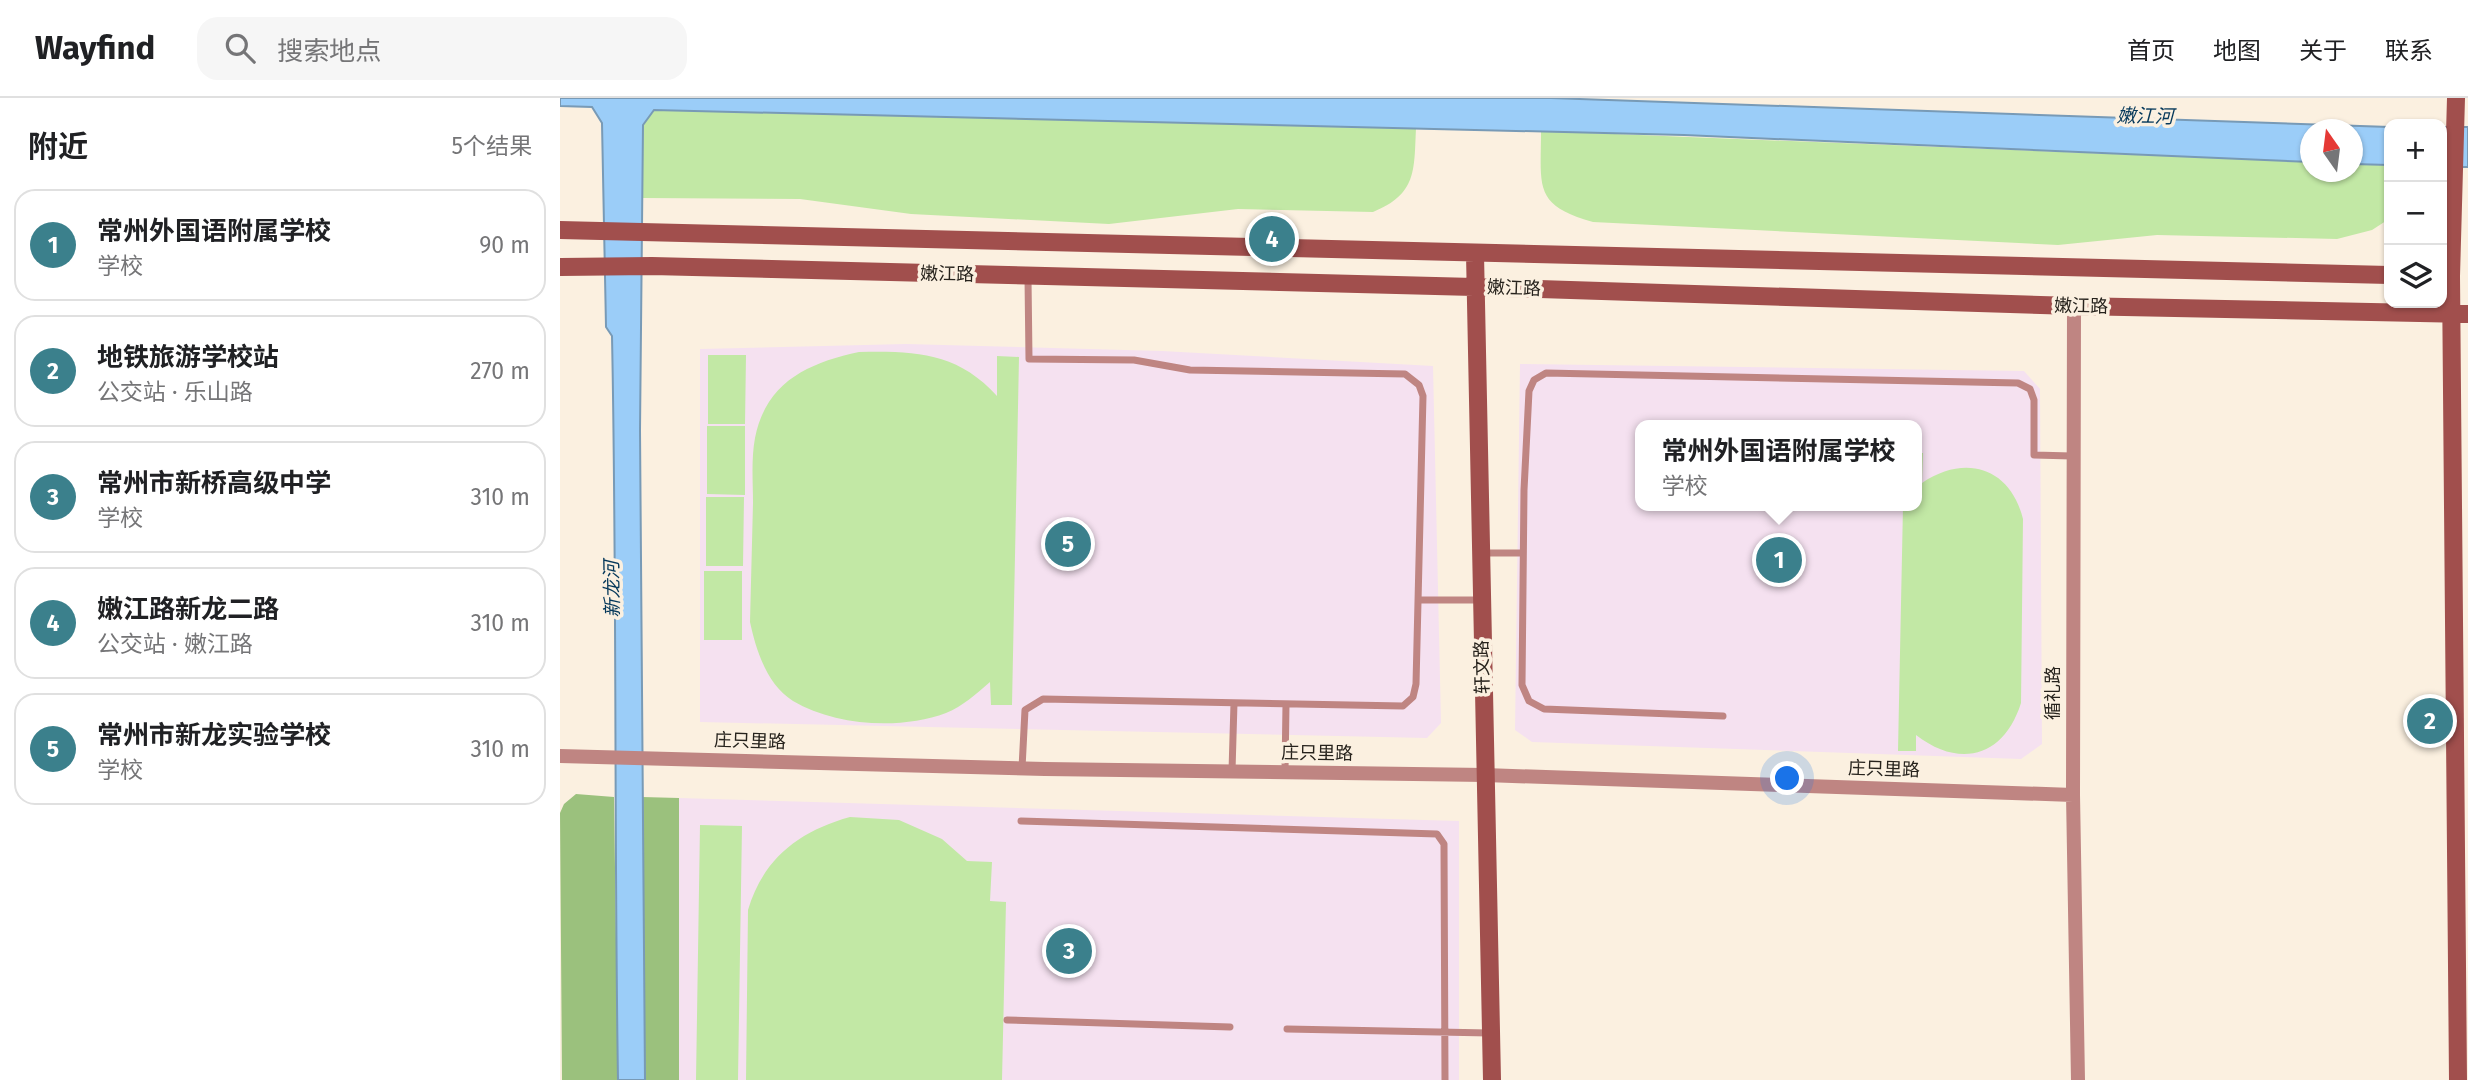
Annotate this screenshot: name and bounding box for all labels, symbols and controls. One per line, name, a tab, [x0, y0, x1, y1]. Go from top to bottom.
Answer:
search box	[197, 17, 687, 80]
text: Wayfind	[35, 28, 155, 68]
icon: search	[221, 29, 259, 67]
text: 搜索地点	[277, 36, 381, 67]
text: 首页	[2127, 37, 2175, 65]
text: 地图	[2213, 37, 2261, 65]
text: 关于	[2299, 37, 2347, 65]
text: 联系	[2385, 37, 2433, 65]
water label: 嫩江河	[2116, 104, 2178, 128]
north arrow	[2300, 119, 2363, 182]
map controls	[2384, 119, 2447, 308]
button: +	[2384, 119, 2447, 182]
text: 附近	[28, 129, 88, 165]
text: 5个结果	[451, 132, 532, 160]
button: −	[2384, 182, 2447, 245]
pin: 4	[1249, 213, 1295, 265]
text: 常州外国语附属学校	[97, 216, 331, 247]
text: 1	[48, 231, 58, 259]
text: 90 m	[479, 231, 530, 259]
button: layers	[2384, 245, 2447, 308]
text: 学校	[97, 252, 143, 280]
street label: 嫩江路	[920, 263, 974, 285]
street label: 嫩江路	[1487, 276, 1541, 300]
street label: 嫩江路	[2054, 295, 2108, 317]
text: 地铁旅游学校站	[97, 342, 279, 373]
text: 2	[47, 357, 59, 385]
text: 270 m	[470, 357, 530, 385]
text: 公交站 · 乐山路	[97, 378, 253, 406]
popup	[1635, 420, 1922, 511]
text: 常州外国语附属学校	[1661, 436, 1896, 467]
text: 常州市新桥高级中学	[97, 468, 331, 499]
text: 学校	[1661, 472, 1707, 500]
text: 3	[47, 483, 59, 511]
text: 310 m	[470, 483, 530, 511]
text: 学校	[97, 504, 143, 532]
pin: 5	[1045, 518, 1091, 570]
pin: 1	[1756, 534, 1802, 586]
water label: 新龙河	[600, 556, 624, 618]
text: 嫩江路新龙二路	[97, 594, 279, 625]
text: 4	[47, 609, 60, 637]
text: 310 m	[470, 609, 530, 637]
text: 公交站 · 嫩江路	[97, 630, 253, 658]
street label: 轩文路	[1471, 640, 1493, 694]
street label: 循礼路	[2042, 666, 2064, 720]
pin: 2	[2407, 695, 2453, 747]
text: 常州市新龙实验学校	[97, 720, 331, 751]
street label: 庄只里路	[714, 729, 786, 753]
text: 5	[47, 735, 59, 763]
text: 310 m	[470, 735, 530, 763]
street label: 庄只里路	[1281, 741, 1353, 765]
text: 学校	[97, 756, 143, 784]
street label: 庄只里路	[1848, 757, 1920, 781]
your location	[1770, 761, 1804, 795]
pin: 3	[1046, 925, 1092, 977]

